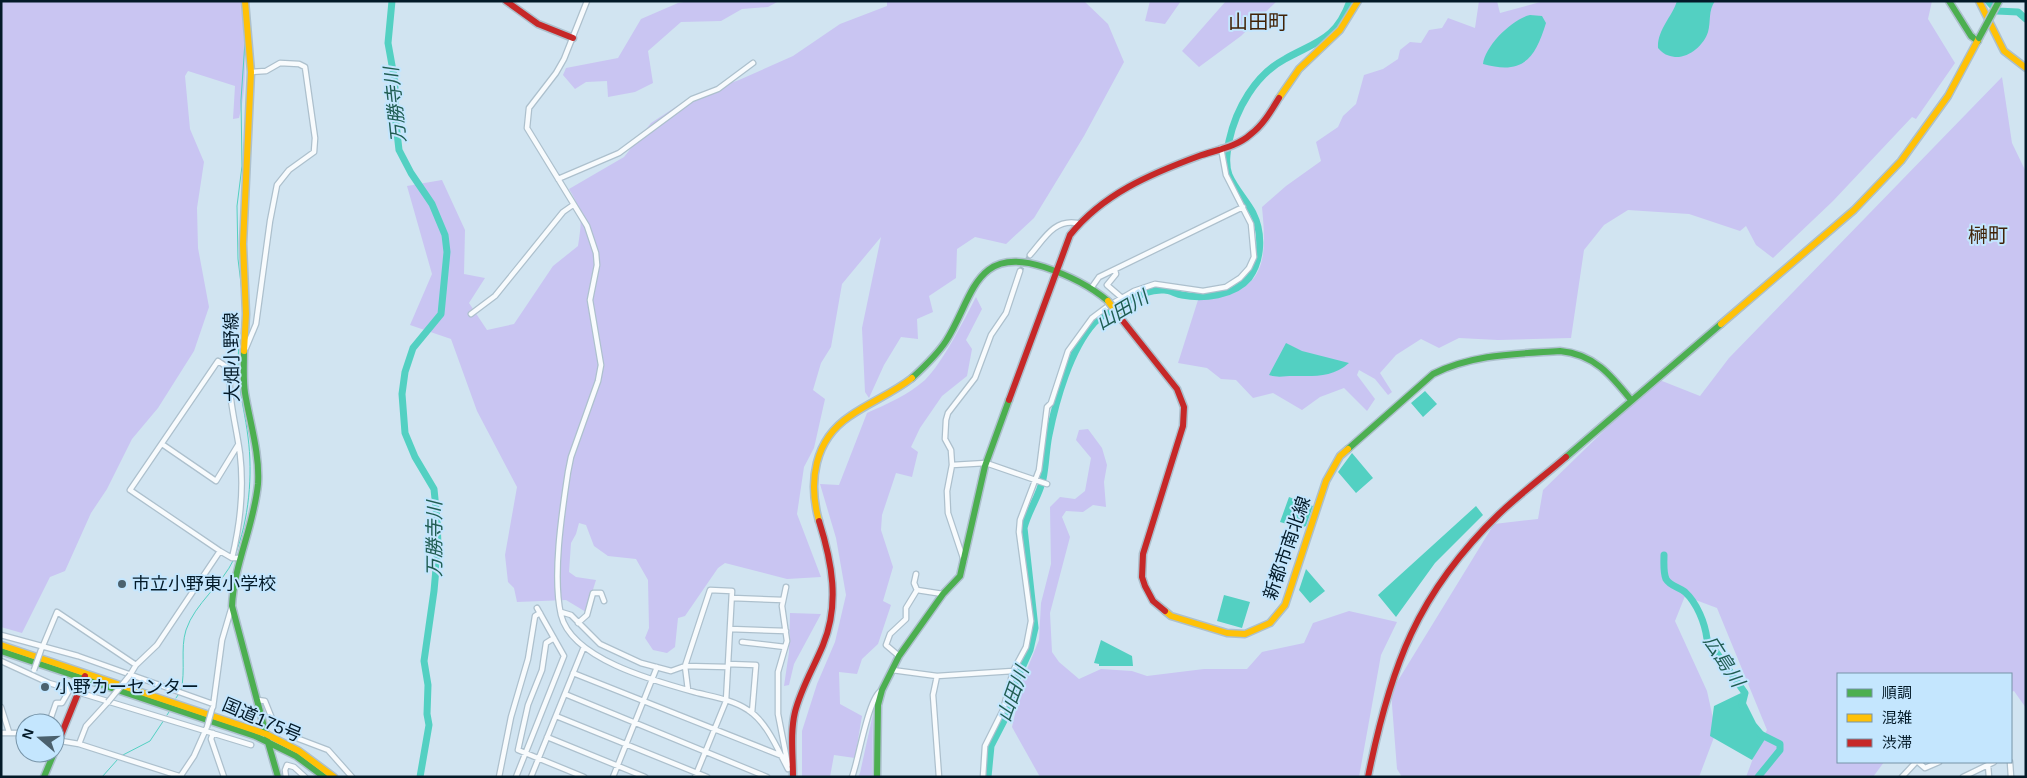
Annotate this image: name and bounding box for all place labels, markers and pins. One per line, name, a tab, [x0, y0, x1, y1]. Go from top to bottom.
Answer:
place label: 市立小野東小学校	[132, 574, 276, 594]
marker: 市立小野東小学校	[116, 578, 128, 590]
place label: 小野カーセンター	[55, 677, 199, 697]
marker: 小野カーセンター	[39, 681, 51, 693]

